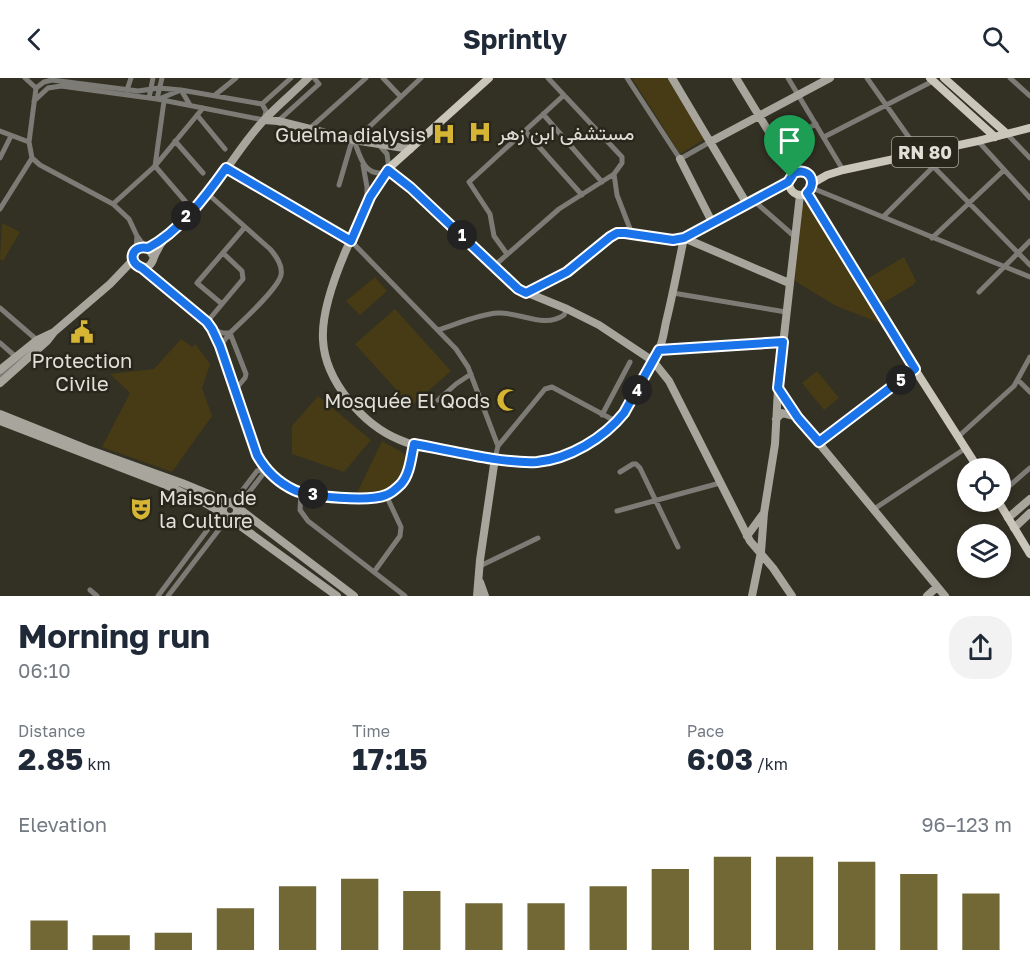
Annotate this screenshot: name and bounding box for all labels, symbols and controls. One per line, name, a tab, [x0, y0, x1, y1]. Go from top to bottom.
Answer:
icon: back	[18, 23, 51, 56]
text: Sprintly	[463, 23, 567, 55]
icon: search	[979, 23, 1012, 56]
pin	[764, 115, 815, 177]
hospital icon: مستشفى ابن زهر	[467, 119, 493, 145]
place label: مستشفى ابن زهر	[497, 120, 634, 146]
hospital icon: Guelma dialysis	[431, 121, 457, 147]
place label: Guelma dialysis	[275, 122, 426, 146]
icon: arrive	[773, 124, 806, 157]
road number: RN 80	[892, 137, 958, 167]
pin: 2	[171, 201, 201, 231]
text: 2	[181, 206, 191, 226]
pin: 1	[447, 220, 477, 250]
text: 1	[458, 225, 466, 245]
public building icon: Protection Civile	[69, 319, 95, 345]
place label: Protection Civile	[32, 348, 132, 395]
pin: 5	[886, 365, 916, 395]
text: 5	[896, 370, 906, 390]
pin: 4	[622, 375, 652, 405]
text: 4	[632, 380, 642, 400]
mosque icon: Mosquée El Qods	[495, 387, 521, 413]
place label: Mosquée El Qods	[324, 388, 490, 412]
map controls	[957, 458, 1011, 578]
button: locate	[957, 458, 1011, 512]
pin: 3	[298, 479, 328, 509]
text: 3	[308, 484, 318, 504]
place label: Maison de la Culture	[159, 485, 257, 532]
theatre icon: Maison de la Culture	[128, 496, 154, 522]
button: layers	[957, 524, 1011, 578]
text: Morning run	[18, 616, 210, 655]
button: share	[949, 616, 1012, 679]
text: 06:10	[18, 658, 71, 682]
text: Distance	[18, 721, 85, 741]
text: Time	[352, 721, 390, 741]
text: Pace	[687, 721, 724, 741]
text: 2.85	[18, 741, 83, 777]
text: 17:15	[352, 741, 427, 777]
text: 6:03	[687, 741, 753, 777]
text: km	[83, 754, 111, 774]
text: /km	[753, 754, 788, 774]
text: Elevation	[18, 812, 107, 836]
text: 96–123 m	[922, 812, 1012, 836]

